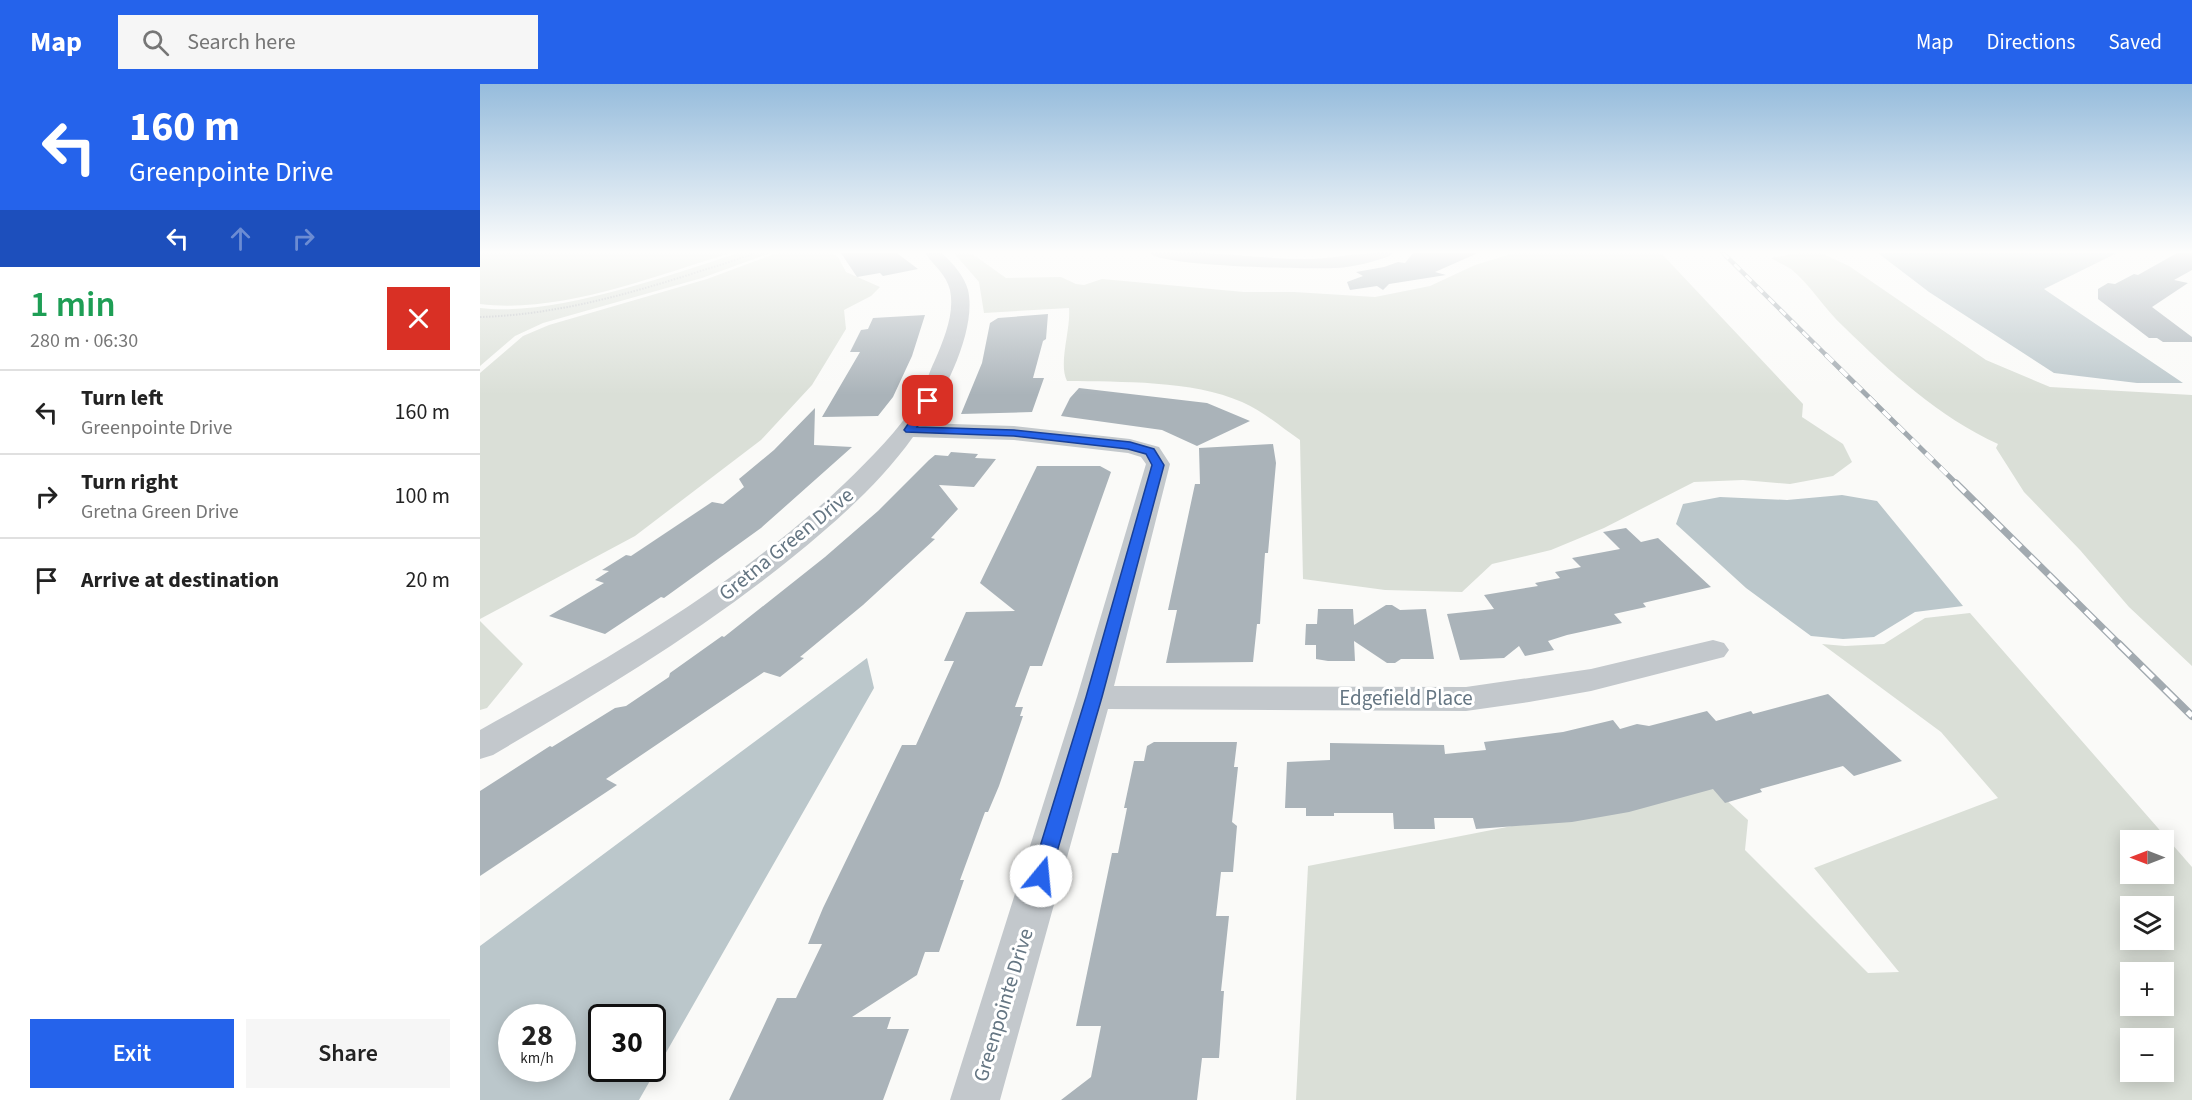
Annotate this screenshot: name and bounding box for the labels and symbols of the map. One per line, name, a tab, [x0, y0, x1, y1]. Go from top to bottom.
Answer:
pin	[902, 375, 953, 426]
street label: Gretna Green Drive	[712, 480, 860, 608]
street label: Edgefield Place	[1339, 683, 1473, 713]
north arrow	[2120, 830, 2174, 884]
position arrow	[1009, 844, 1073, 908]
street label: Greenpointe Drive	[965, 925, 1041, 1085]
speed limit sign: 30	[588, 1004, 666, 1082]

